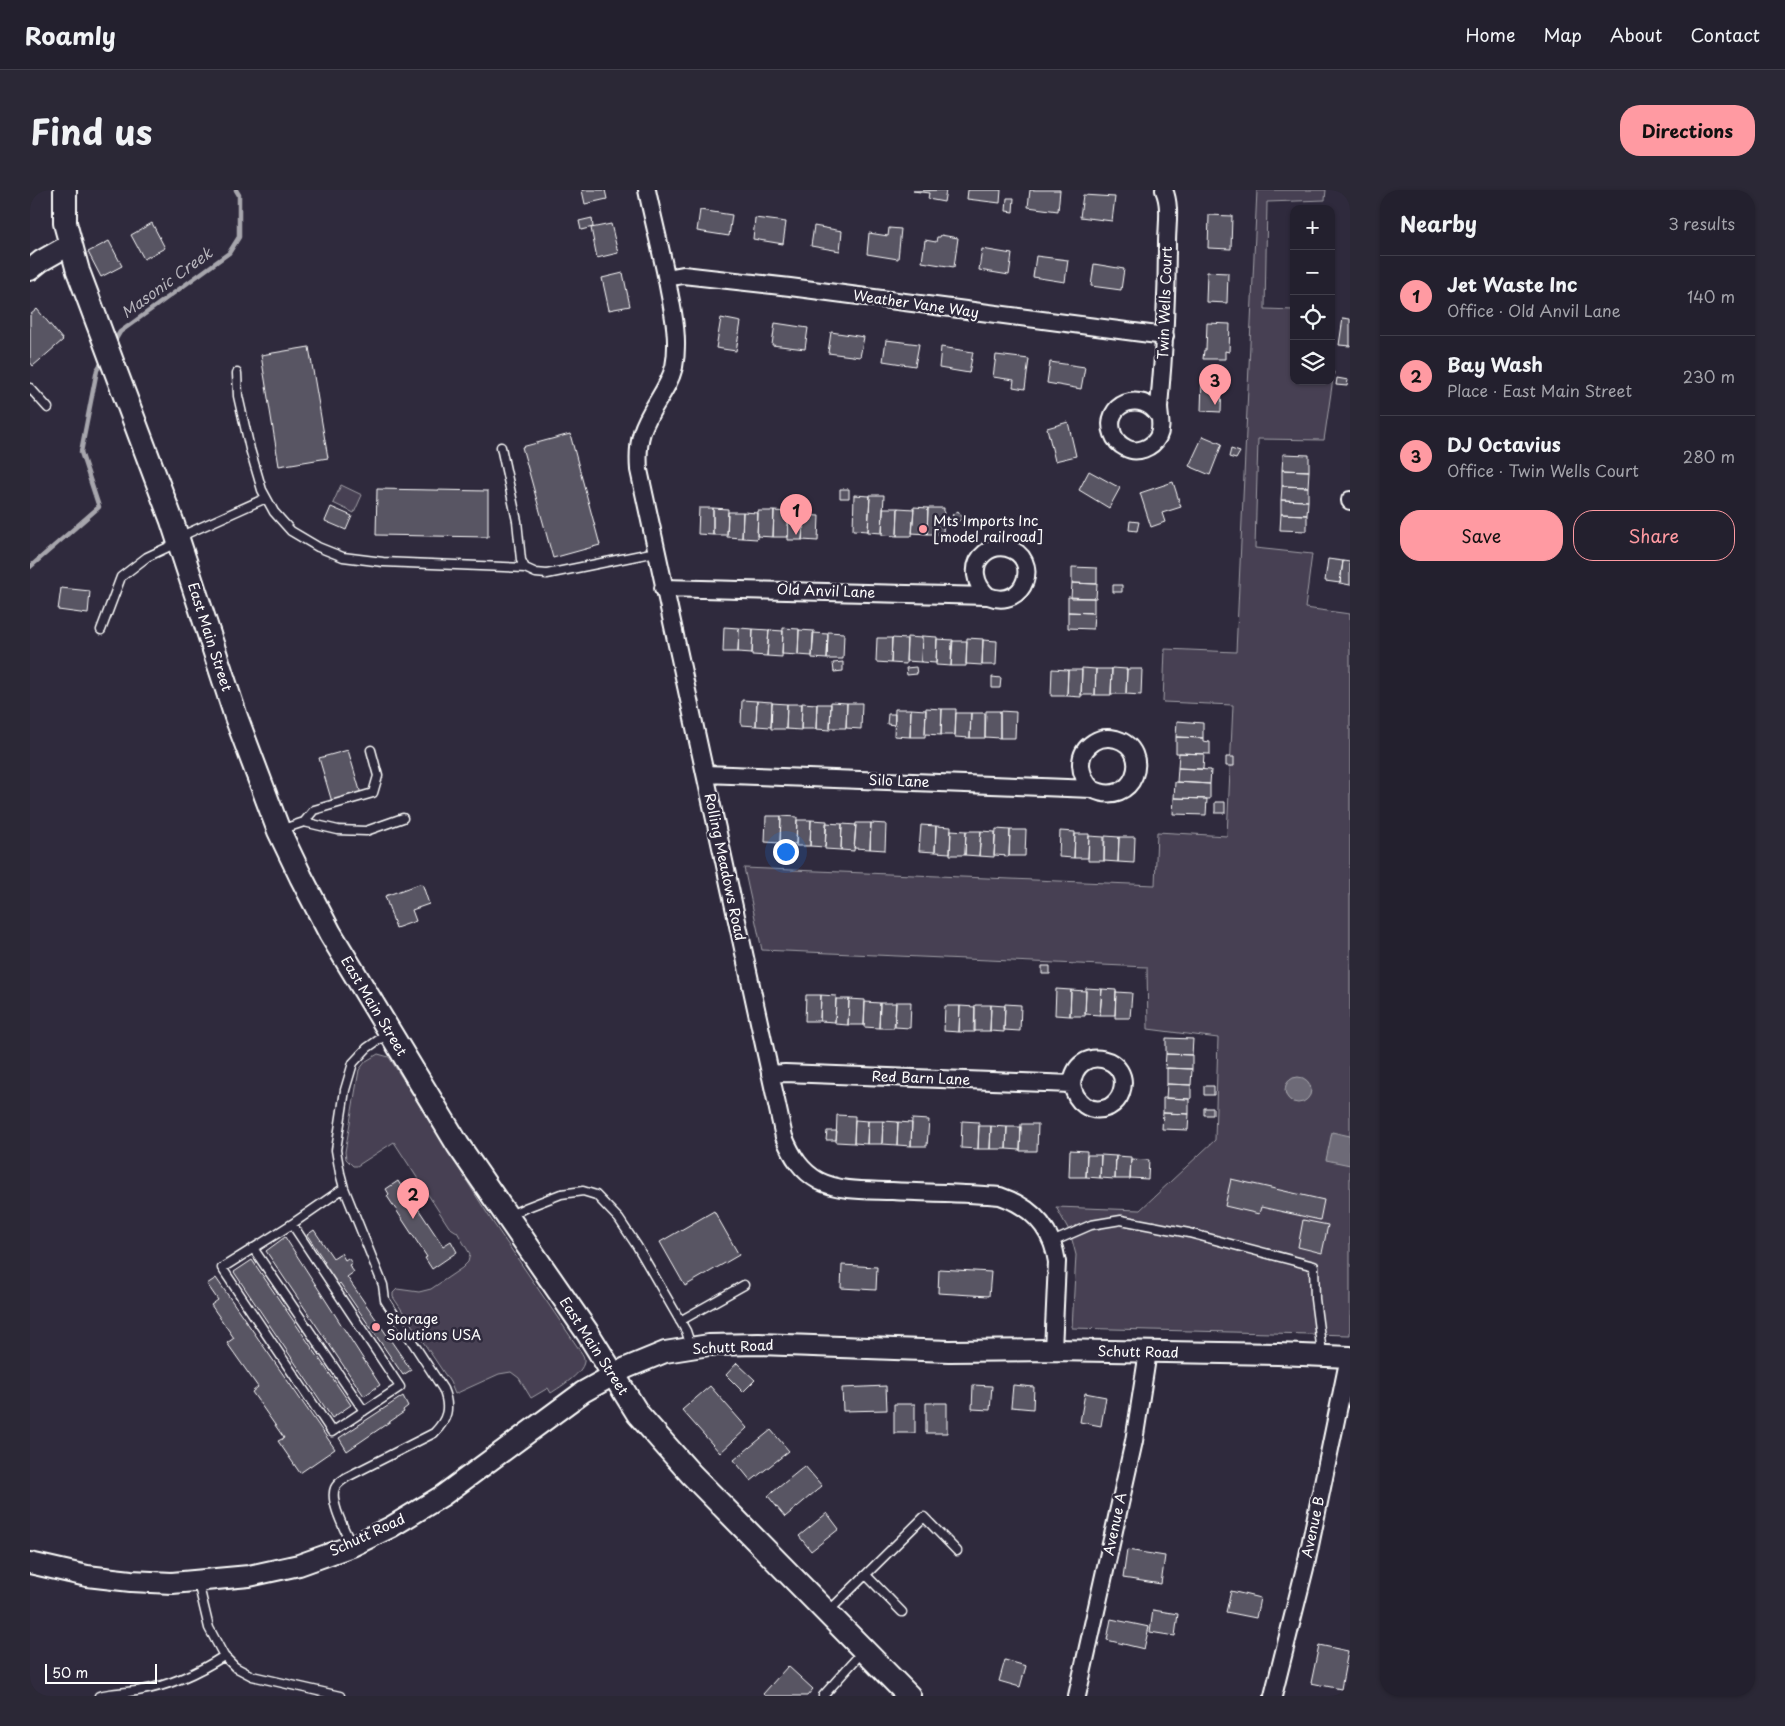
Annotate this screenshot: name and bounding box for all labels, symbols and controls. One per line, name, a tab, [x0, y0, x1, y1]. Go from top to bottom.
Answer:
text: Roamly	[25, 17, 116, 53]
text: Home	[1465, 21, 1515, 48]
text: Map	[1543, 21, 1582, 48]
text: About	[1610, 21, 1662, 48]
text: Contact	[1690, 21, 1760, 48]
text: Find us	[30, 104, 152, 157]
button: Directions	[1620, 105, 1755, 156]
map controls	[1290, 205, 1335, 385]
button: +	[1290, 205, 1335, 250]
text: Nearby	[1400, 207, 1477, 239]
text: 3 results	[1668, 211, 1735, 235]
water label: Masonic Creek	[116, 240, 217, 323]
street label: Twin Wells Court	[1152, 246, 1177, 360]
button: −	[1290, 250, 1335, 295]
text: Jet Waste Inc	[1447, 270, 1578, 298]
street label: Weather Vane Way	[852, 284, 980, 323]
text: 1	[1412, 284, 1420, 308]
text: 140 m	[1687, 284, 1735, 308]
button: locate	[1290, 295, 1335, 340]
text: Office · Old Anvil Lane	[1447, 298, 1621, 322]
button: layers	[1290, 340, 1335, 385]
text: Bay Wash	[1447, 350, 1543, 378]
pin: 3	[1199, 364, 1231, 405]
text: 2	[1410, 364, 1422, 388]
text: 230 m	[1683, 364, 1735, 388]
text: Place · East Main Street	[1447, 378, 1632, 402]
text: DJ Octavius	[1447, 430, 1561, 458]
text: 3	[1411, 444, 1421, 468]
text: 280 m	[1683, 444, 1735, 468]
text: Office · Twin Wells Court	[1447, 458, 1639, 482]
pin: 1	[780, 494, 812, 535]
place label: Mts Imports Inc [model railroad]	[933, 510, 1043, 547]
button: Save	[1400, 510, 1563, 561]
button: Share	[1573, 510, 1735, 561]
marker: Mts Imports Inc [model railroad]	[917, 523, 929, 535]
street label: Old Anvil Lane	[776, 578, 876, 603]
street label: East Main Street	[183, 580, 238, 694]
street label: Silo Lane	[868, 769, 930, 792]
street label: Rolling Meadows Road	[700, 791, 751, 943]
your location	[773, 839, 799, 865]
street label: East Main Street	[336, 952, 413, 1060]
street label: Red Barn Lane	[871, 1065, 971, 1090]
pin: 2	[397, 1178, 429, 1219]
street label: East Main Street	[555, 1292, 634, 1399]
place label: Storage Solutions USA	[386, 1308, 481, 1345]
marker: Storage Solutions USA	[370, 1321, 382, 1333]
street label: Schutt Road	[692, 1334, 774, 1359]
street label: Schutt Road	[1097, 1340, 1179, 1363]
street label: Avenue A	[1098, 1490, 1131, 1557]
street label: Avenue B	[1296, 1494, 1329, 1559]
street label: Schutt Road	[325, 1508, 408, 1561]
scale bar	[45, 1661, 158, 1684]
text: 50 m	[52, 1662, 88, 1683]

